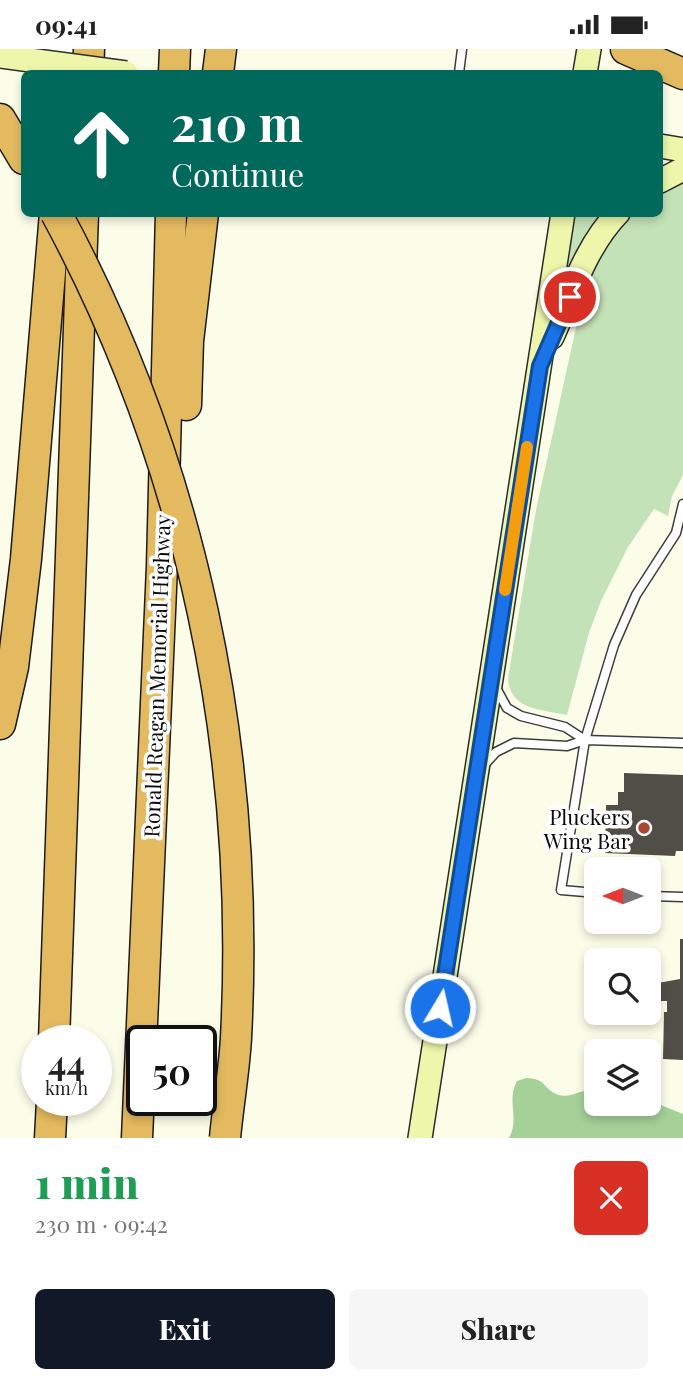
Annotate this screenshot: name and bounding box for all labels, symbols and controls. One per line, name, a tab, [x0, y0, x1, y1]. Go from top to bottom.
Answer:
text: 09:41	[35, 7, 97, 42]
text: 210 m	[171, 89, 303, 154]
icon: ahead	[56, 98, 147, 189]
text: Continue	[171, 152, 304, 195]
pin	[540, 267, 600, 327]
icon: arrive	[551, 278, 589, 316]
street label: Ronald Reagan Memorial Highway	[136, 514, 176, 838]
place label: Pluckers Wing Bar	[543, 802, 631, 854]
marker: Pluckers Wing Bar	[636, 820, 652, 836]
north arrow	[584, 857, 662, 935]
map controls	[584, 857, 661, 1116]
button: search	[584, 948, 661, 1025]
position arrow	[403, 971, 477, 1045]
speed limit sign: 50	[126, 1025, 217, 1116]
text: 44	[48, 1038, 85, 1085]
button: layers	[584, 1039, 661, 1116]
text: km/h	[45, 1076, 88, 1100]
text: 1 min	[35, 1154, 139, 1210]
button: close	[574, 1161, 648, 1235]
text: 230 m · 09:42	[35, 1208, 168, 1239]
button: Exit	[35, 1289, 335, 1369]
button: Share	[349, 1289, 648, 1369]

